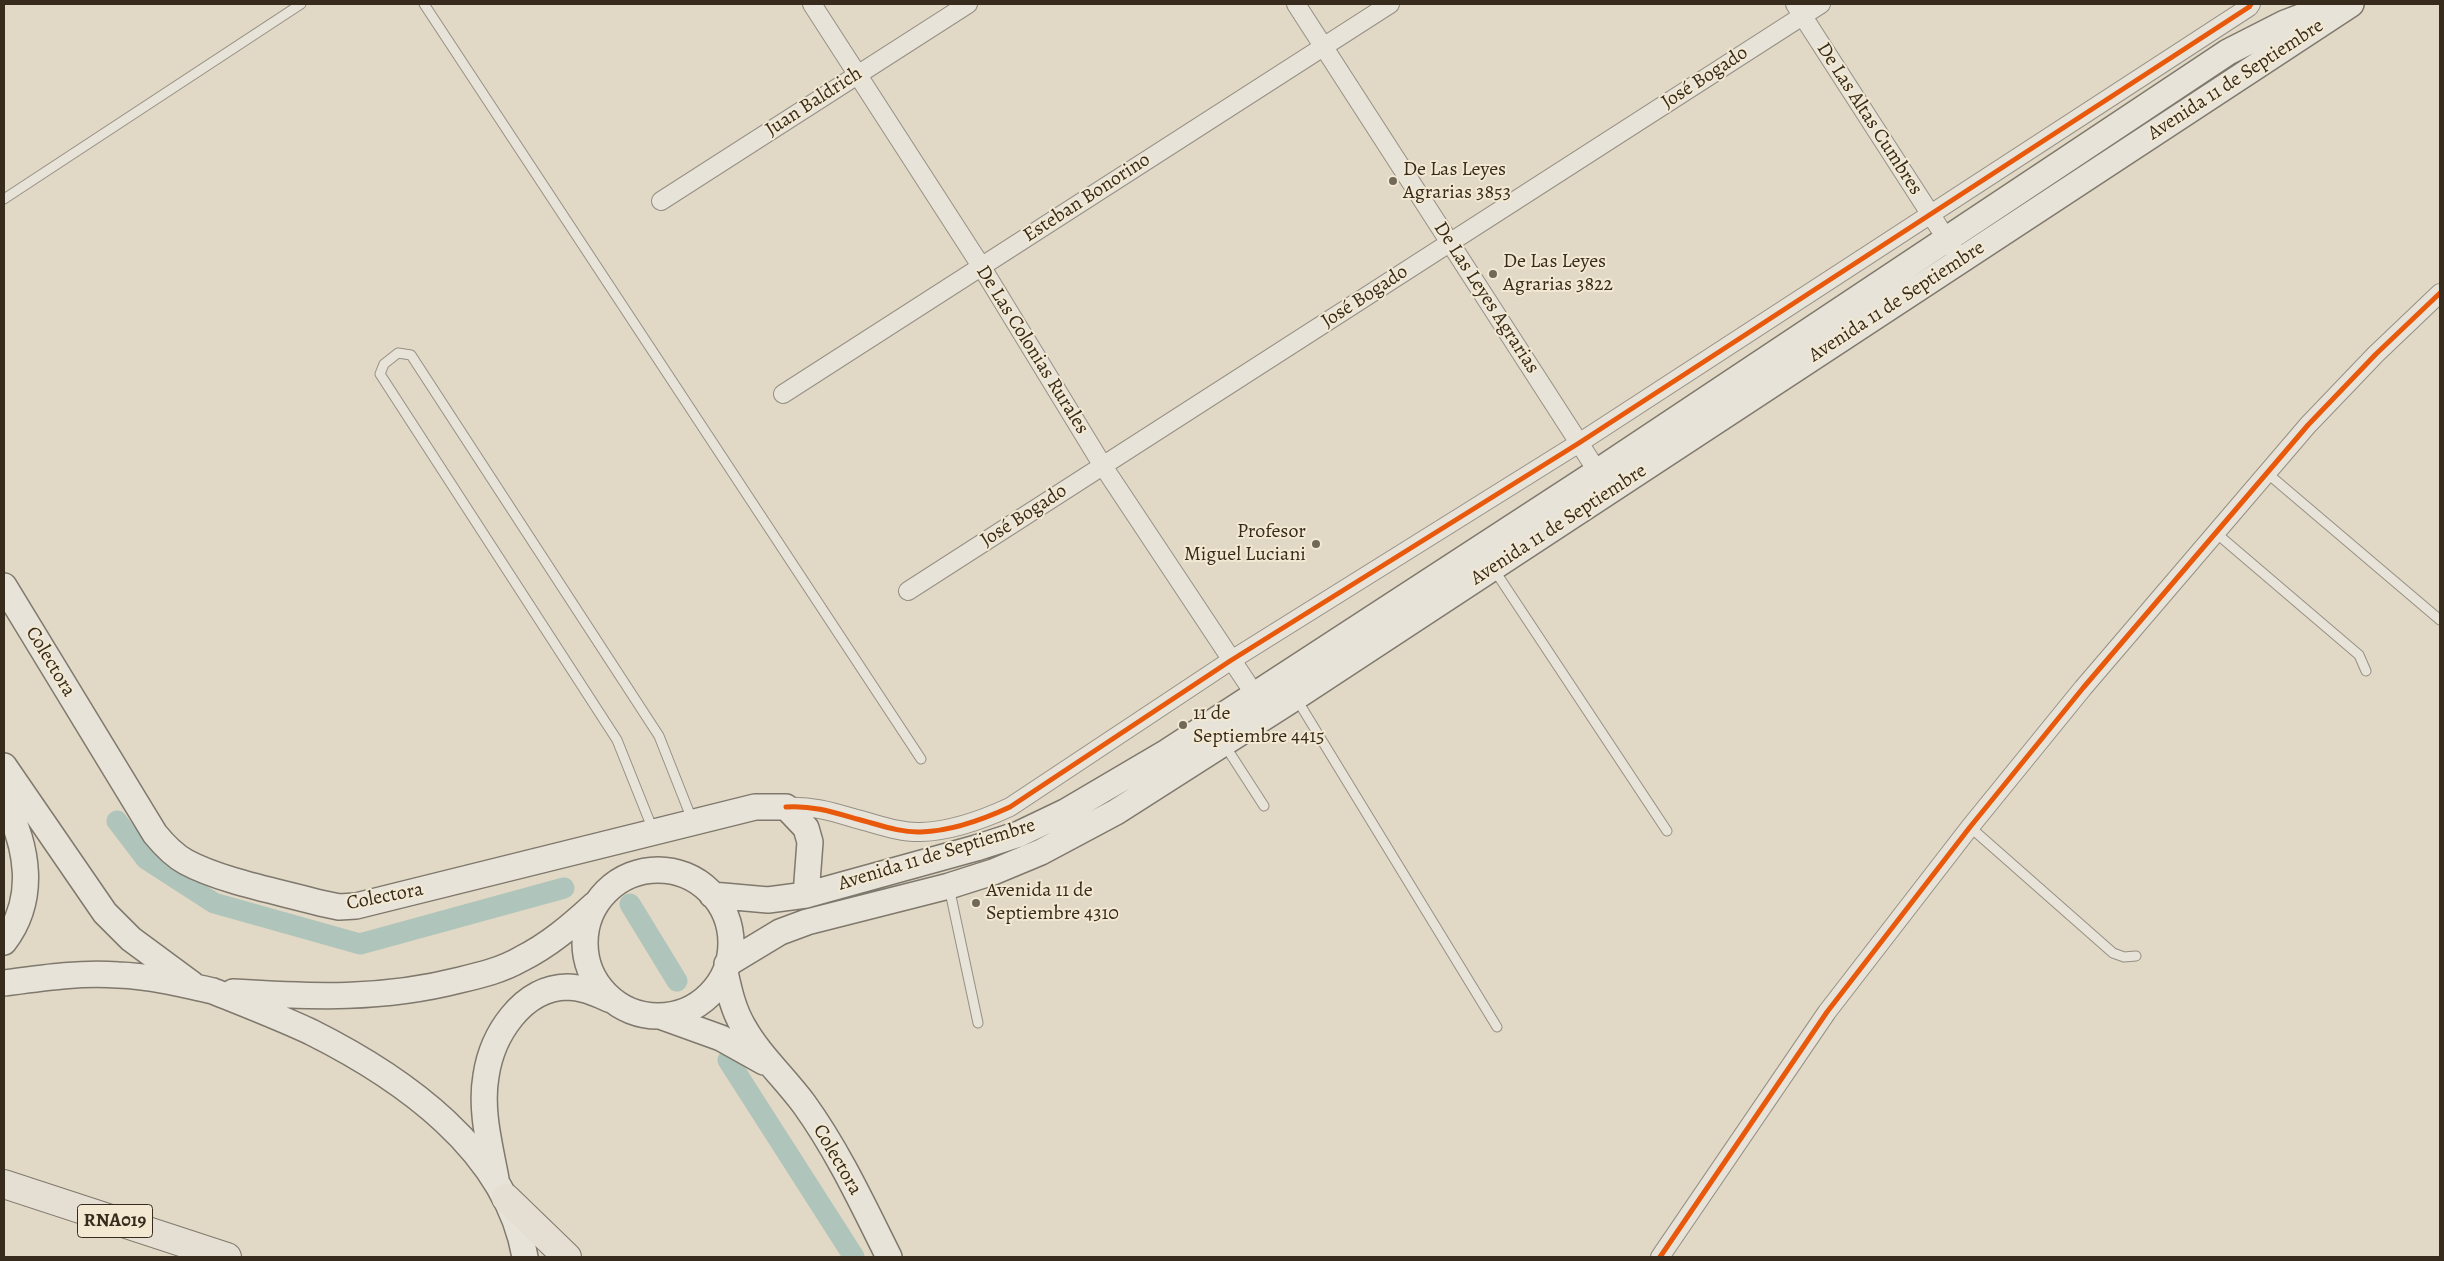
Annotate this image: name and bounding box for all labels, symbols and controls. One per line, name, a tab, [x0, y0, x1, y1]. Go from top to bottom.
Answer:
street label: Avenida 11 de Septiembre	[2144, 14, 2328, 146]
street label: De Las Altas Cumbres	[1811, 38, 1927, 200]
street label: José Bogado	[1657, 41, 1753, 115]
street label: Juan Baldrich	[761, 62, 867, 142]
street label: Esteban Bonorino	[1019, 148, 1155, 248]
place label: De Las Leyes Agrarias 3853	[1403, 158, 1511, 205]
marker: De Las Leyes Agrarias 3853	[1387, 175, 1399, 187]
street label: De Las Leyes Agrarias	[1428, 218, 1544, 378]
street label: Avenida 11 de Septiembre	[1805, 236, 1989, 368]
place label: De Las Leyes Agrarias 3822	[1503, 250, 1613, 297]
street label: José Bogado	[1317, 260, 1413, 334]
street label: De Las Colonias Rurales	[970, 261, 1094, 439]
marker: De Las Leyes Agrarias 3822	[1487, 268, 1499, 280]
street label: Avenida 11 de Septiembre	[1467, 459, 1651, 591]
street label: José Bogado	[976, 479, 1072, 553]
place label: Profesor Miguel Luciani	[1184, 520, 1306, 567]
marker: Profesor Miguel Luciani	[1310, 538, 1322, 550]
street label: Colectora	[20, 623, 80, 701]
place label: 11 de Septiembre 4415	[1193, 702, 1325, 749]
marker: 11 de Septiembre 4415	[1177, 719, 1189, 731]
street label: Avenida 11 de Septiembre	[836, 814, 1038, 896]
street label: Colectora	[345, 878, 425, 916]
place label: Avenida 11 de Septiembre 4310	[986, 879, 1119, 926]
marker: Avenida 11 de Septiembre 4310	[970, 897, 982, 909]
street label: Colectora	[807, 1120, 867, 1200]
road number: RNA019	[78, 1204, 152, 1238]

